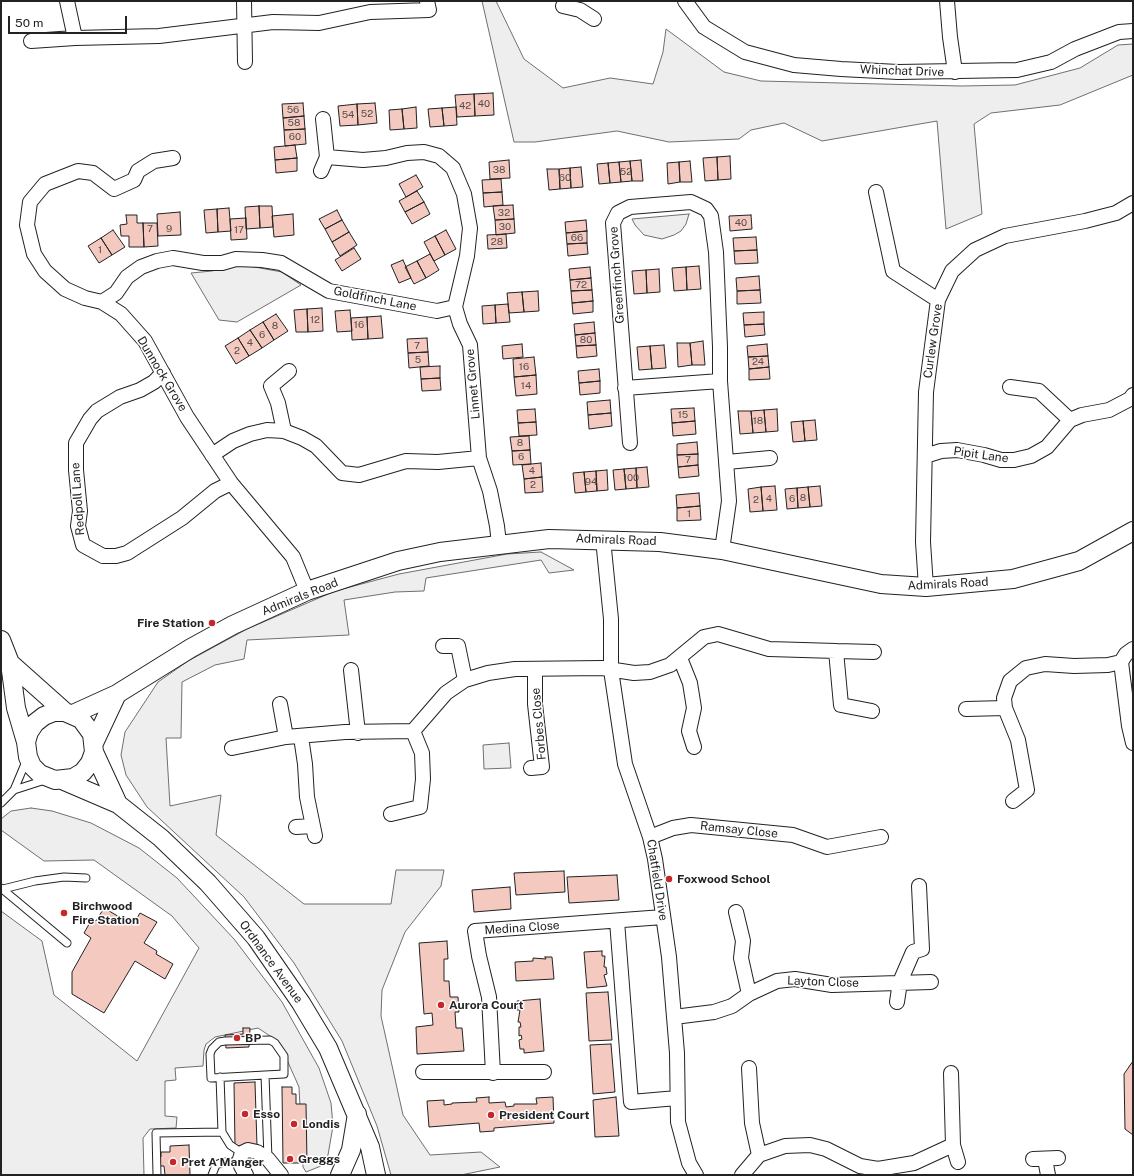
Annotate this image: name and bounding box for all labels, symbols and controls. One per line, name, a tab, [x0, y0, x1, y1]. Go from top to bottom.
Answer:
scale bar	[10, 8, 129, 34]
text: 50 m	[15, 16, 43, 30]
street label: Whinchat Drive	[860, 62, 944, 80]
house number: 40	[478, 98, 490, 110]
house number: 42	[459, 100, 471, 112]
house number: 56	[287, 104, 299, 116]
house number: 52	[361, 108, 373, 120]
house number: 54	[342, 109, 354, 121]
house number: 58	[288, 117, 300, 129]
house number: 60	[289, 131, 301, 143]
house number: 38	[493, 164, 505, 176]
house number: 52	[620, 166, 632, 178]
house number: 60	[559, 172, 571, 184]
house number: 32	[498, 207, 510, 219]
house number: 40	[735, 217, 747, 229]
house number: 30	[499, 221, 511, 233]
house number: 7	[147, 223, 153, 235]
house number: 9	[166, 223, 172, 235]
house number: 17	[234, 224, 244, 236]
street label: Greenfinch Grove	[606, 226, 628, 324]
house number: 66	[571, 232, 583, 244]
house number: 28	[491, 236, 503, 248]
house number: 1	[98, 244, 102, 256]
house number: 72	[575, 279, 587, 291]
street label: Goldfinch Lane	[332, 284, 418, 314]
street label: Curlew Grove	[921, 303, 945, 379]
house number: 12	[310, 314, 320, 326]
house number: 16	[354, 319, 364, 331]
house number: 8	[272, 320, 278, 332]
house number: 6	[259, 329, 265, 341]
street label: Dunnock Grove	[134, 334, 190, 414]
house number: 80	[580, 334, 592, 346]
house number: 4	[247, 337, 253, 349]
house number: 7	[414, 340, 420, 352]
house number: 2	[234, 345, 240, 357]
street label: Linnet Grove	[463, 348, 483, 420]
house number: 5	[415, 354, 421, 366]
house number: 24	[752, 356, 764, 368]
house number: 16	[519, 361, 529, 373]
house number: 14	[521, 380, 531, 392]
house number: 15	[678, 409, 688, 421]
house number: 18	[753, 415, 763, 427]
house number: 8	[517, 437, 523, 449]
street label: Pipit Lane	[953, 444, 1009, 466]
house number: 6	[518, 451, 524, 463]
house number: 7	[685, 454, 691, 466]
street label: Redpoll Lane	[68, 462, 88, 536]
house number: 4	[529, 465, 535, 477]
house number: 100	[623, 472, 639, 484]
house number: 94	[585, 476, 597, 488]
house number: 2	[530, 479, 536, 491]
house number: 8	[800, 492, 806, 504]
house number: 4	[766, 493, 772, 505]
house number: 6	[789, 493, 795, 505]
house number: 2	[753, 494, 759, 506]
house number: 1	[687, 508, 691, 520]
street label: Admirals Road	[575, 531, 657, 549]
street label: Admirals Road	[260, 575, 340, 619]
street label: Admirals Road	[907, 575, 989, 593]
place label: Fire Station	[137, 616, 204, 630]
marker: Fire Station	[207, 618, 217, 628]
street label: Forbes Close	[529, 687, 549, 761]
street label: Ramsay Close	[699, 819, 779, 841]
street label: Chatfield Drive	[643, 838, 671, 922]
place label: Foxwood School	[677, 872, 770, 886]
marker: Foxwood School	[664, 874, 674, 884]
place label: Birchwood Fire Station	[72, 899, 139, 927]
marker: Birchwood Fire Station	[59, 908, 69, 918]
street label: Ordnance Avenue	[236, 918, 306, 1006]
street label: Medina Close	[484, 918, 560, 938]
street label: Layton Close	[787, 974, 859, 990]
place label: Aurora Court	[449, 998, 523, 1012]
marker: Aurora Court	[436, 1000, 446, 1010]
place label: BP	[245, 1031, 261, 1045]
marker: BP	[232, 1033, 242, 1043]
place label: Esso	[253, 1107, 280, 1121]
place label: President Court	[499, 1108, 590, 1122]
marker: Esso	[240, 1109, 250, 1119]
marker: President Court	[486, 1110, 496, 1120]
place label: Londis	[302, 1117, 340, 1131]
marker: Londis	[289, 1119, 299, 1129]
place label: Greggs	[298, 1152, 340, 1166]
marker: Greggs	[285, 1154, 295, 1164]
place label: Pret A Manger	[181, 1155, 264, 1169]
marker: Pret A Manger	[168, 1157, 178, 1167]

